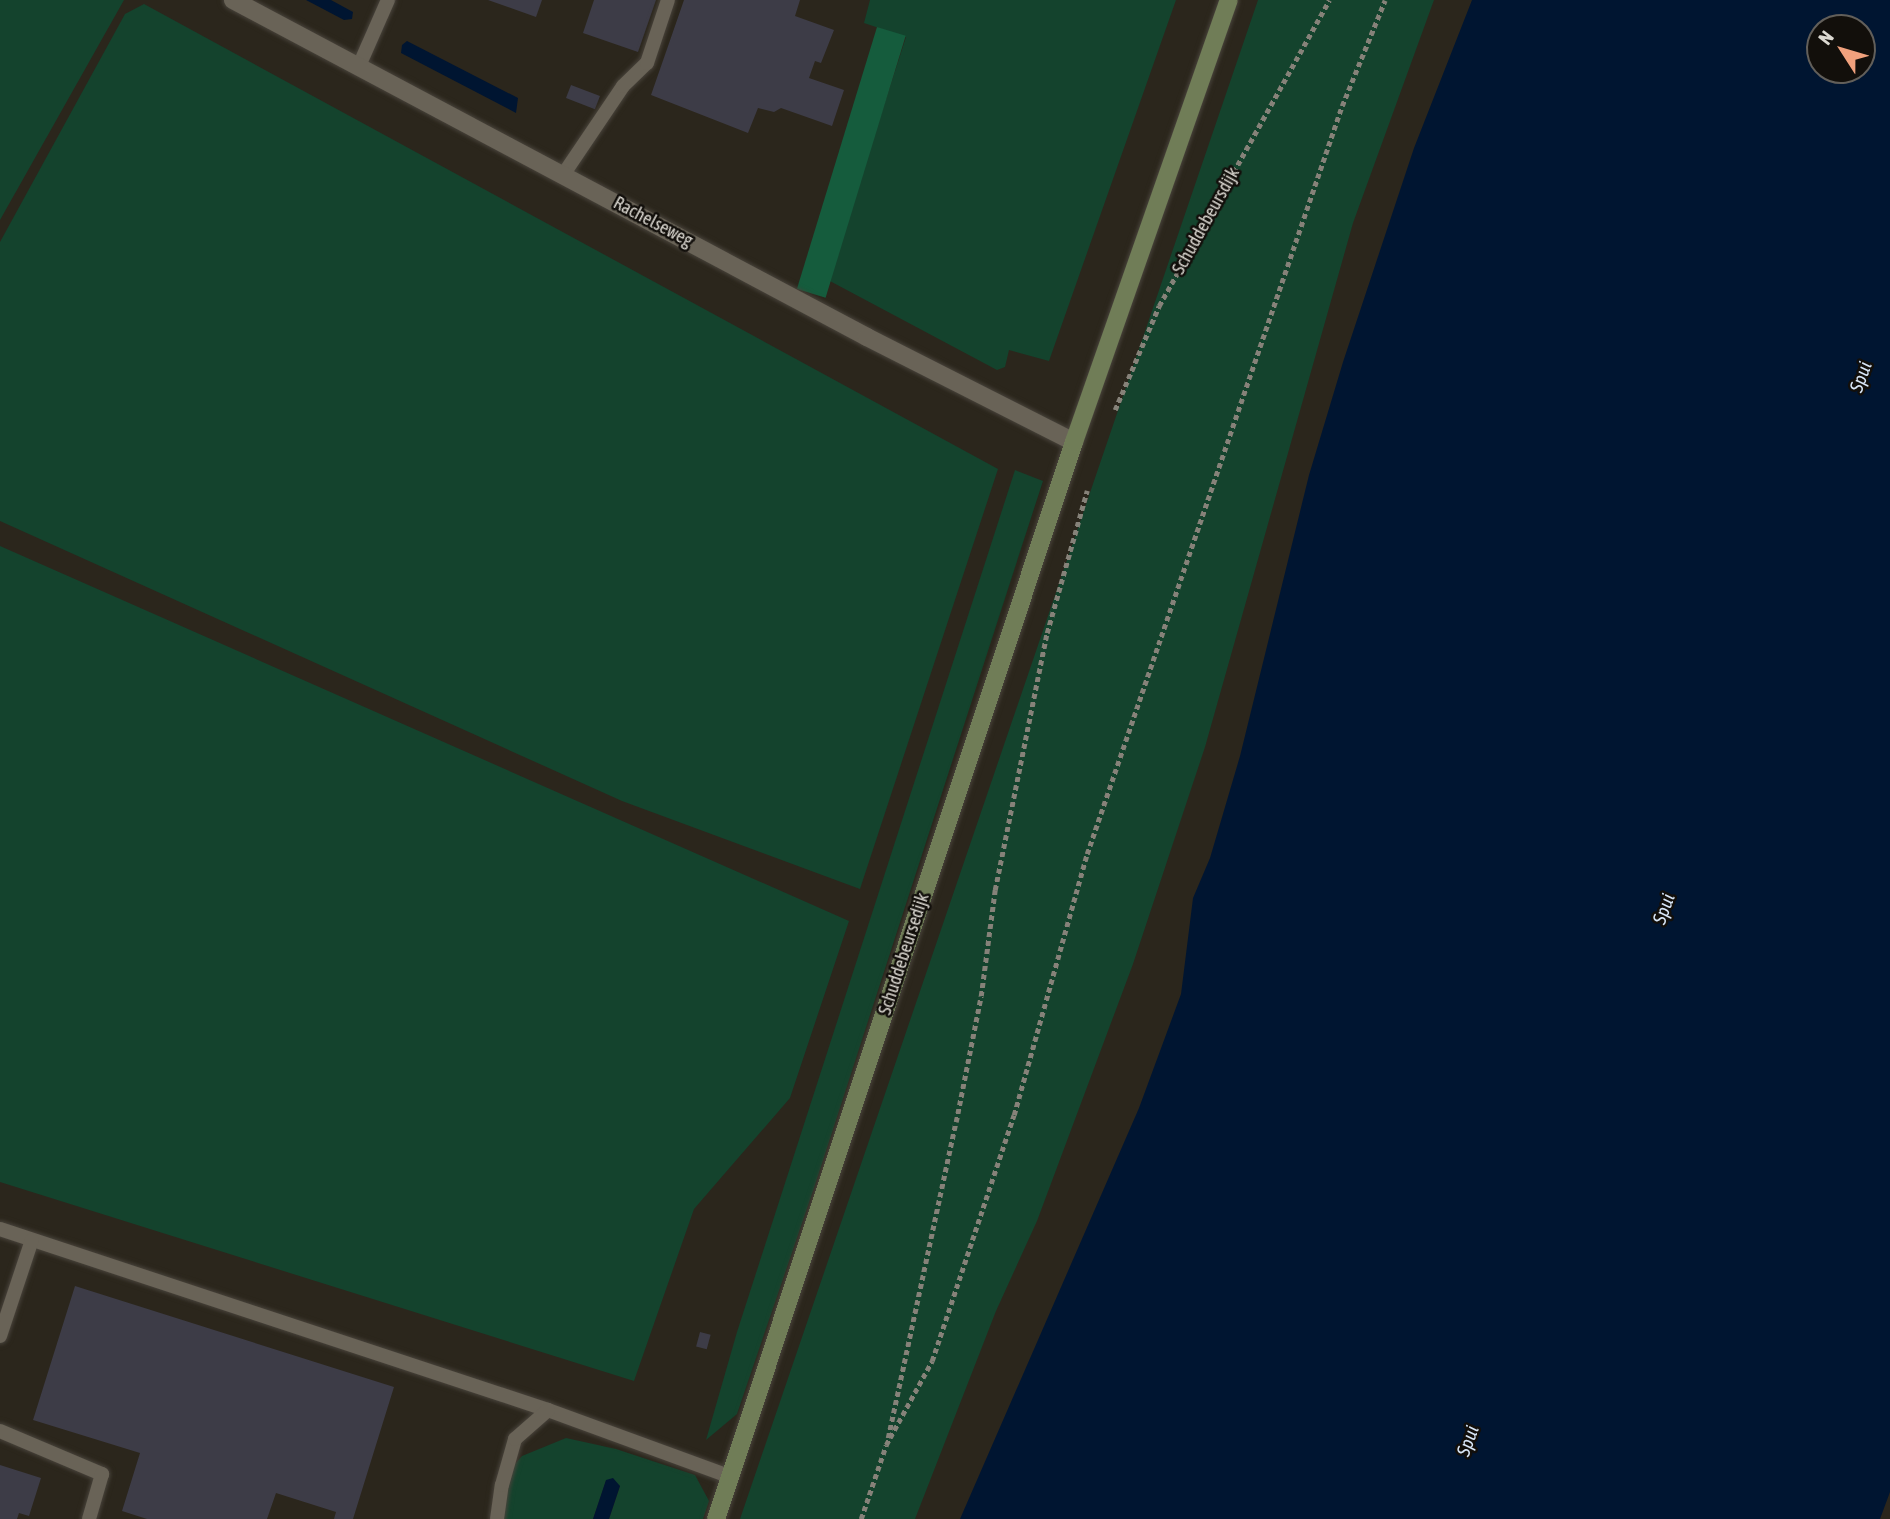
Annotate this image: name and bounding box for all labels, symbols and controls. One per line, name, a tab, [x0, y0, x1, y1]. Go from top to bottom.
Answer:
north arrow	[1806, 14, 1876, 84]
text: N	[1814, 26, 1838, 49]
street label: Schuddebeursdijk	[1168, 164, 1244, 278]
street label: Rachelseweg	[610, 192, 696, 252]
water label: Spui	[1845, 359, 1877, 395]
street label: Schuddebeursedijk	[874, 890, 934, 1018]
water label: Spui	[1648, 891, 1680, 927]
water label: Spui	[1452, 1423, 1484, 1459]

